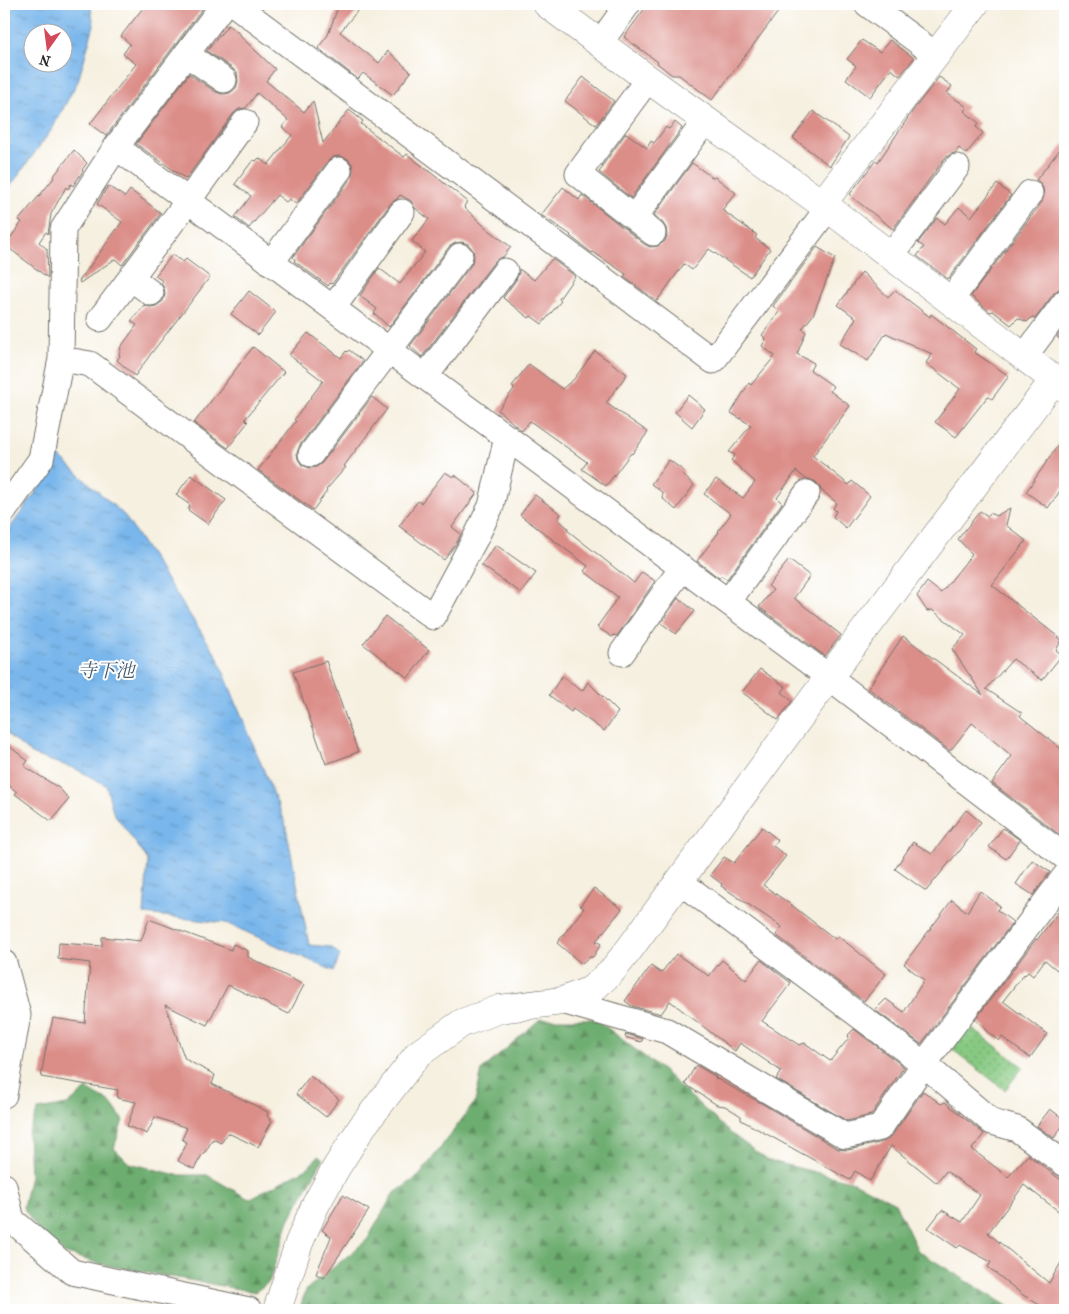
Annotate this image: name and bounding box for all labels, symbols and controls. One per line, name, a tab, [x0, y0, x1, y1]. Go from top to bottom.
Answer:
north arrow	[22, 22, 72, 72]
text: N	[37, 51, 52, 70]
water label: 寺下池	[77, 660, 136, 682]

